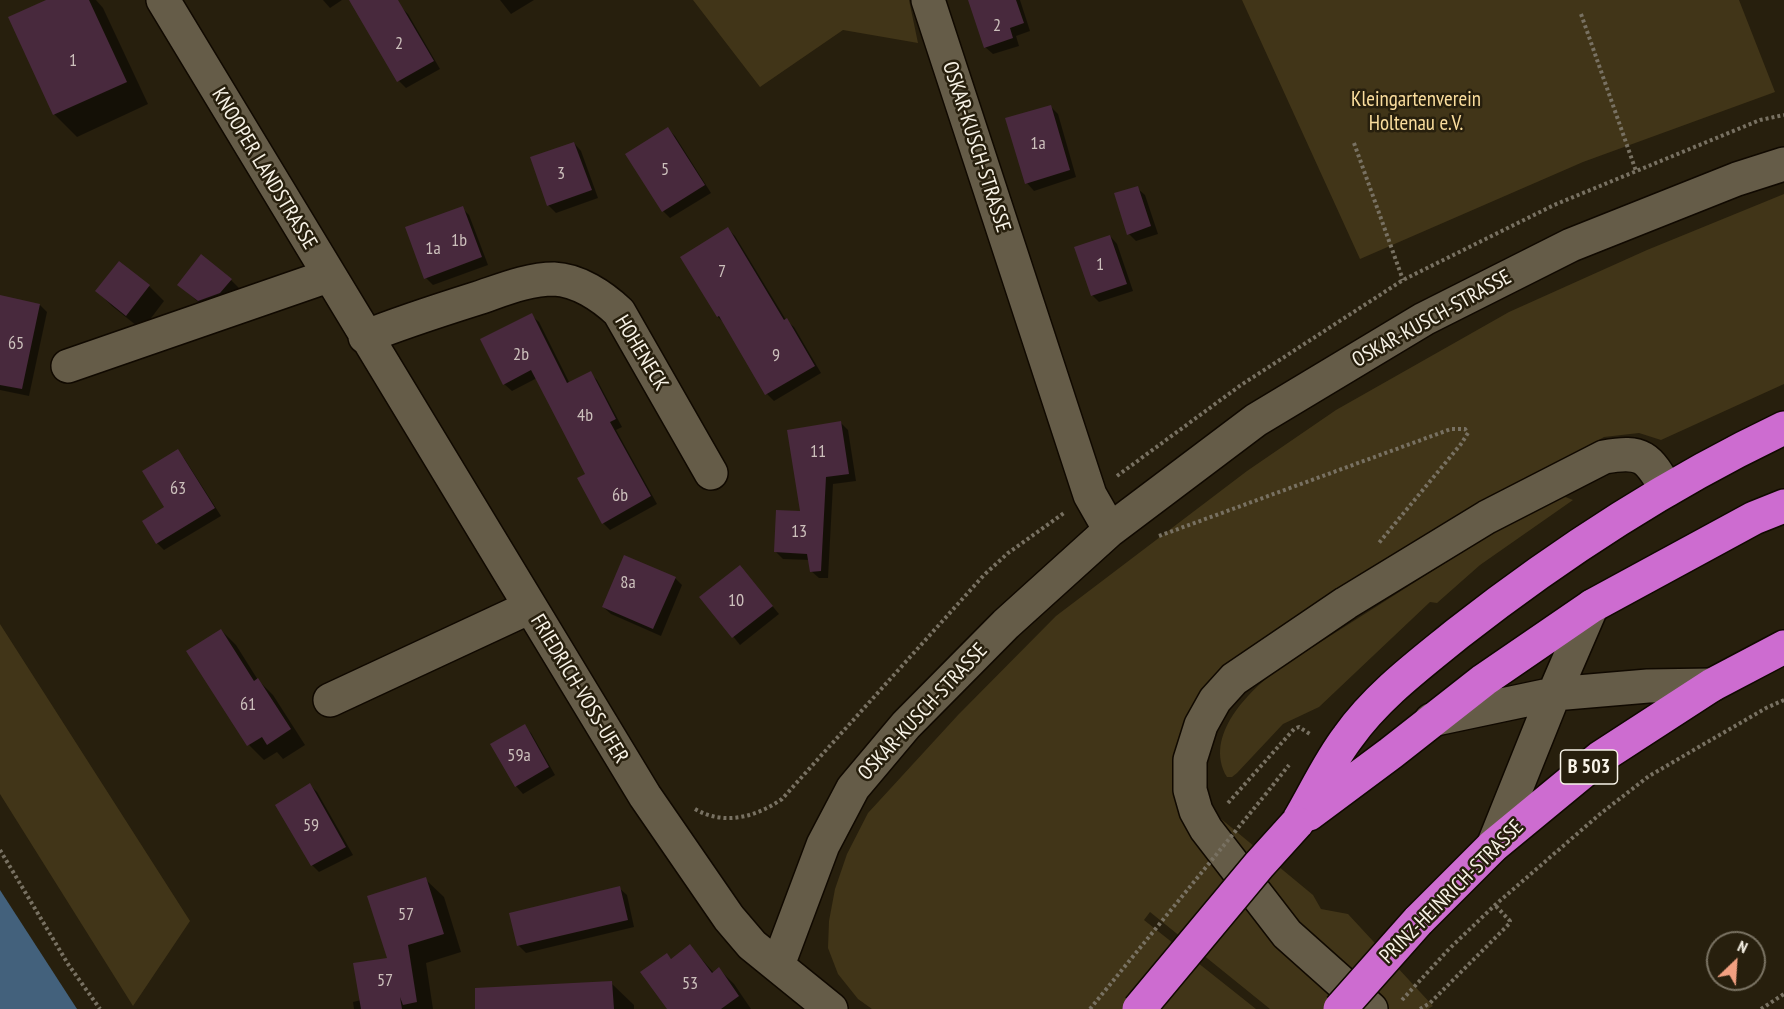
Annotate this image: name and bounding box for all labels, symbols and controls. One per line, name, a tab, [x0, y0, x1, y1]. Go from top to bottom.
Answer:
house number: 2	[993, 15, 1001, 37]
house number: 2	[395, 33, 403, 55]
house number: 1	[69, 50, 77, 72]
street label: OSKAR-KUSCH-STRASSE	[937, 58, 1015, 236]
street label: KNOOPER LANDSTRASSE	[206, 84, 322, 254]
park label: Kleingartenverein Holtenau e.V.	[1351, 87, 1481, 137]
house number: 1a	[1030, 133, 1046, 155]
house number: 5	[661, 159, 669, 181]
house number: 3	[557, 163, 565, 185]
house number: 1b	[451, 230, 467, 252]
house number: 1a	[425, 238, 441, 260]
house number: 1	[1096, 254, 1104, 276]
house number: 7	[718, 261, 726, 283]
street label: OSKAR-KUSCH-STRASSE	[1348, 265, 1516, 373]
street label: HOHENECK	[609, 311, 673, 395]
house number: 65	[8, 333, 24, 355]
house number: 2b	[513, 344, 529, 366]
house number: 9	[772, 345, 780, 367]
house number: 4b	[577, 405, 593, 427]
house number: 11	[810, 441, 826, 463]
house number: 63	[170, 478, 186, 500]
house number: 6b	[612, 485, 628, 507]
house number: 13	[791, 521, 807, 543]
house number: 8a	[620, 572, 636, 594]
house number: 10	[728, 590, 744, 612]
street label: FRIEDRICH-VOSS-UFER	[525, 610, 633, 768]
street label: OSKAR-KUSCH-STRASSE	[853, 638, 993, 786]
house number: 61	[240, 694, 256, 716]
house number: 59a	[507, 745, 531, 767]
road number: B 503	[1560, 750, 1618, 784]
house number: 59	[303, 815, 319, 837]
street label: PRINZ-HEINRICH-STRASSE	[1375, 815, 1529, 969]
house number: 57	[398, 904, 414, 926]
north arrow	[1706, 931, 1766, 991]
text: N	[1735, 936, 1751, 957]
house number: 57	[377, 970, 393, 992]
house number: 53	[682, 973, 698, 995]

